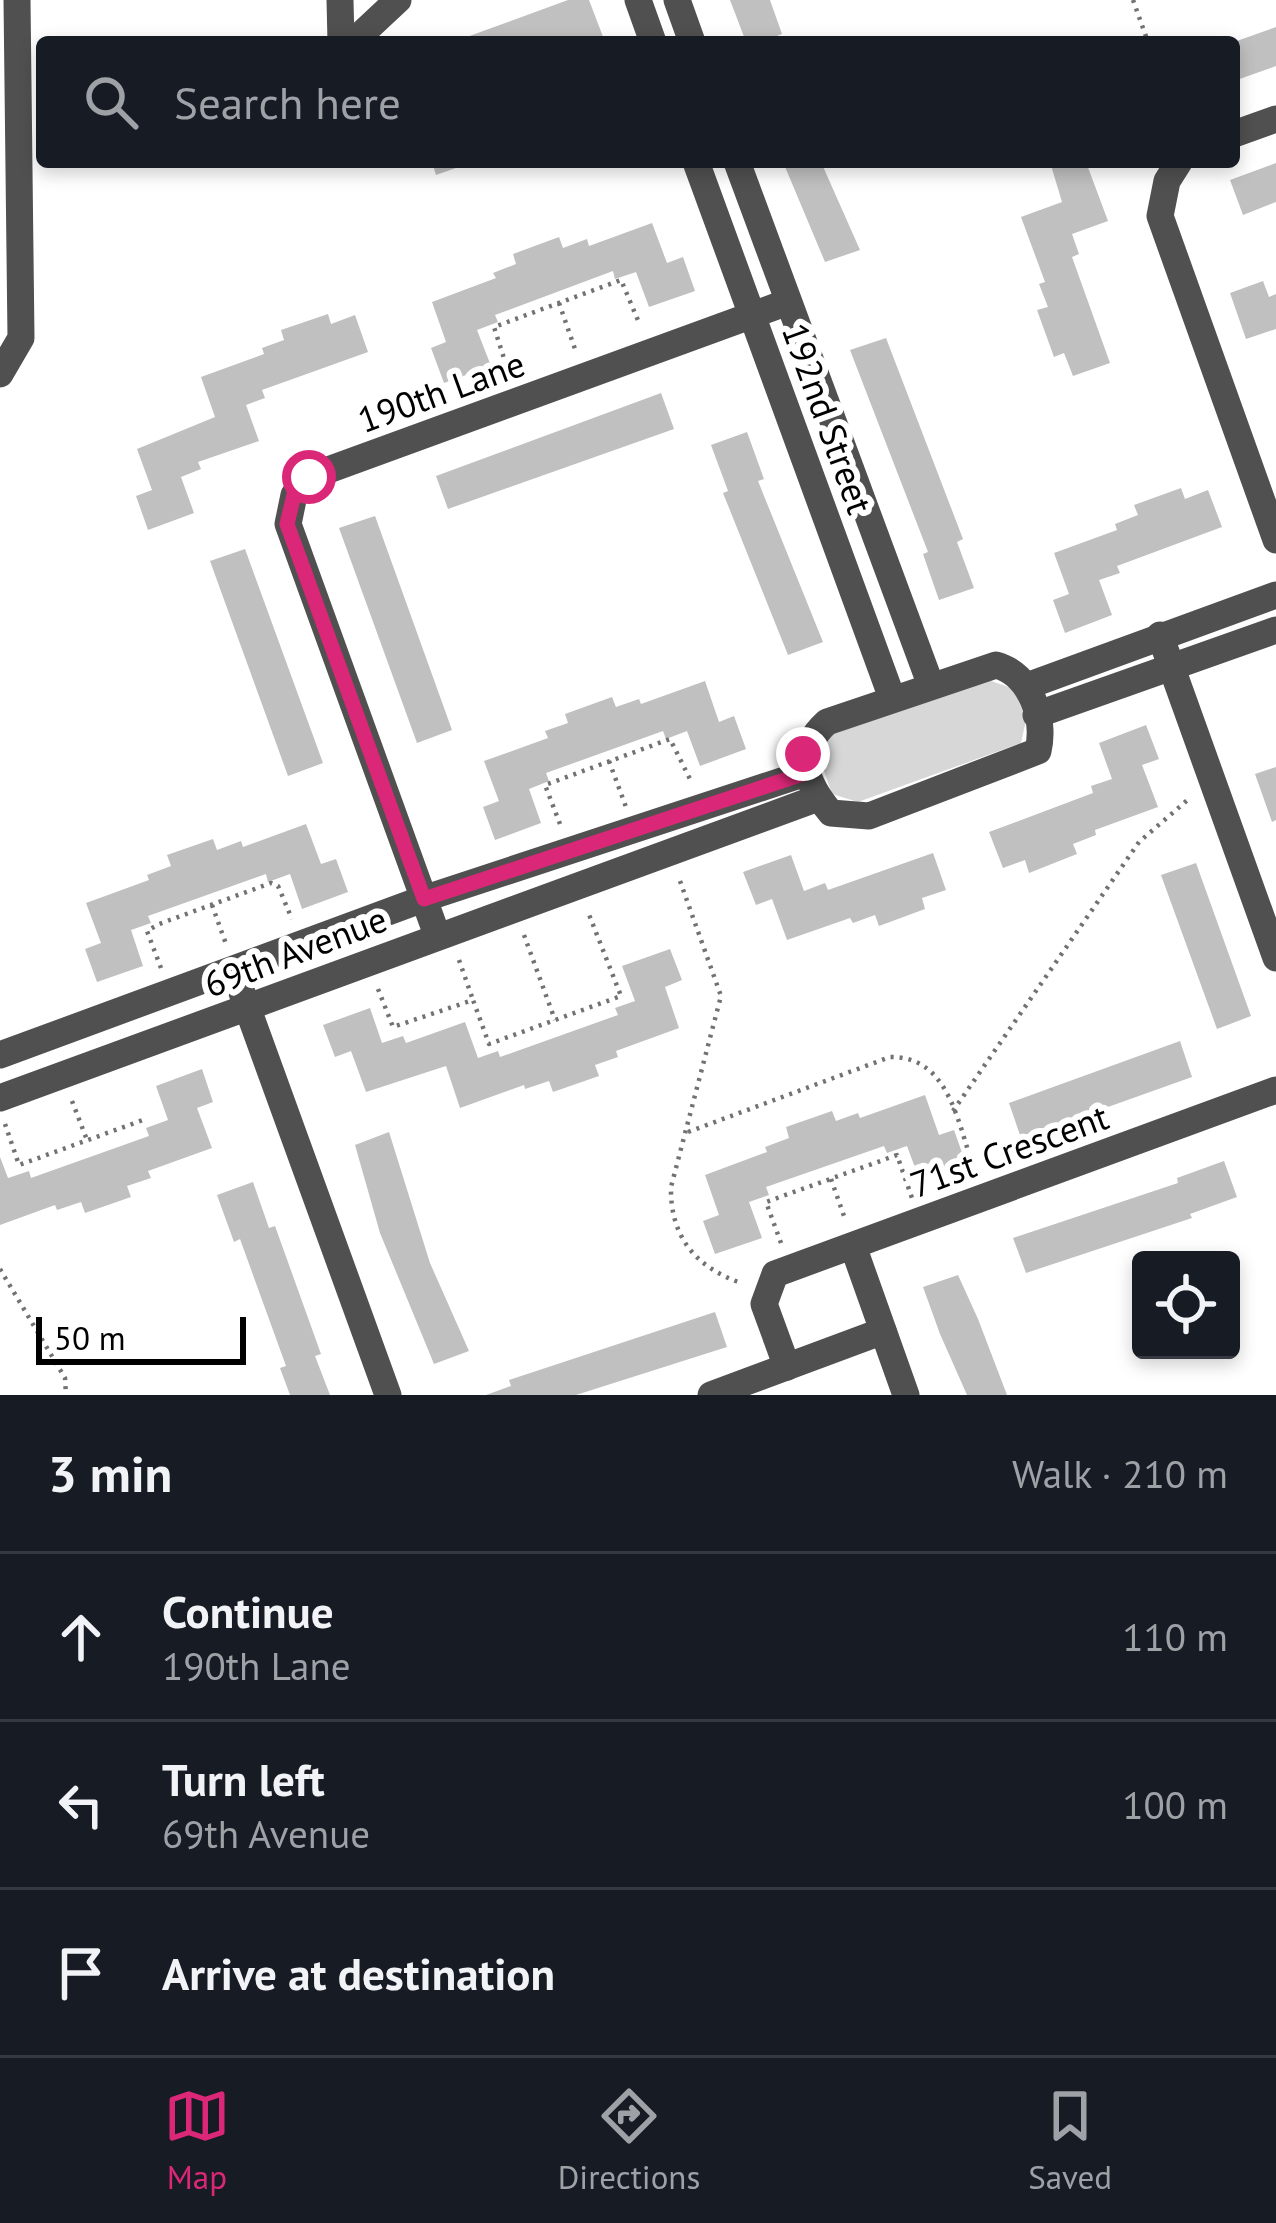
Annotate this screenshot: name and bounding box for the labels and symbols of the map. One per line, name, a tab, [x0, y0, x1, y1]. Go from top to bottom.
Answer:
street label: 192nd Street	[772, 316, 884, 520]
street label: 190th Lane	[351, 339, 531, 443]
route start	[282, 450, 336, 504]
route end	[776, 727, 830, 781]
street label: 69th Avenue	[197, 895, 393, 1007]
street label: 71st Crescent	[903, 1092, 1115, 1208]
scale bar	[36, 1311, 246, 1364]

